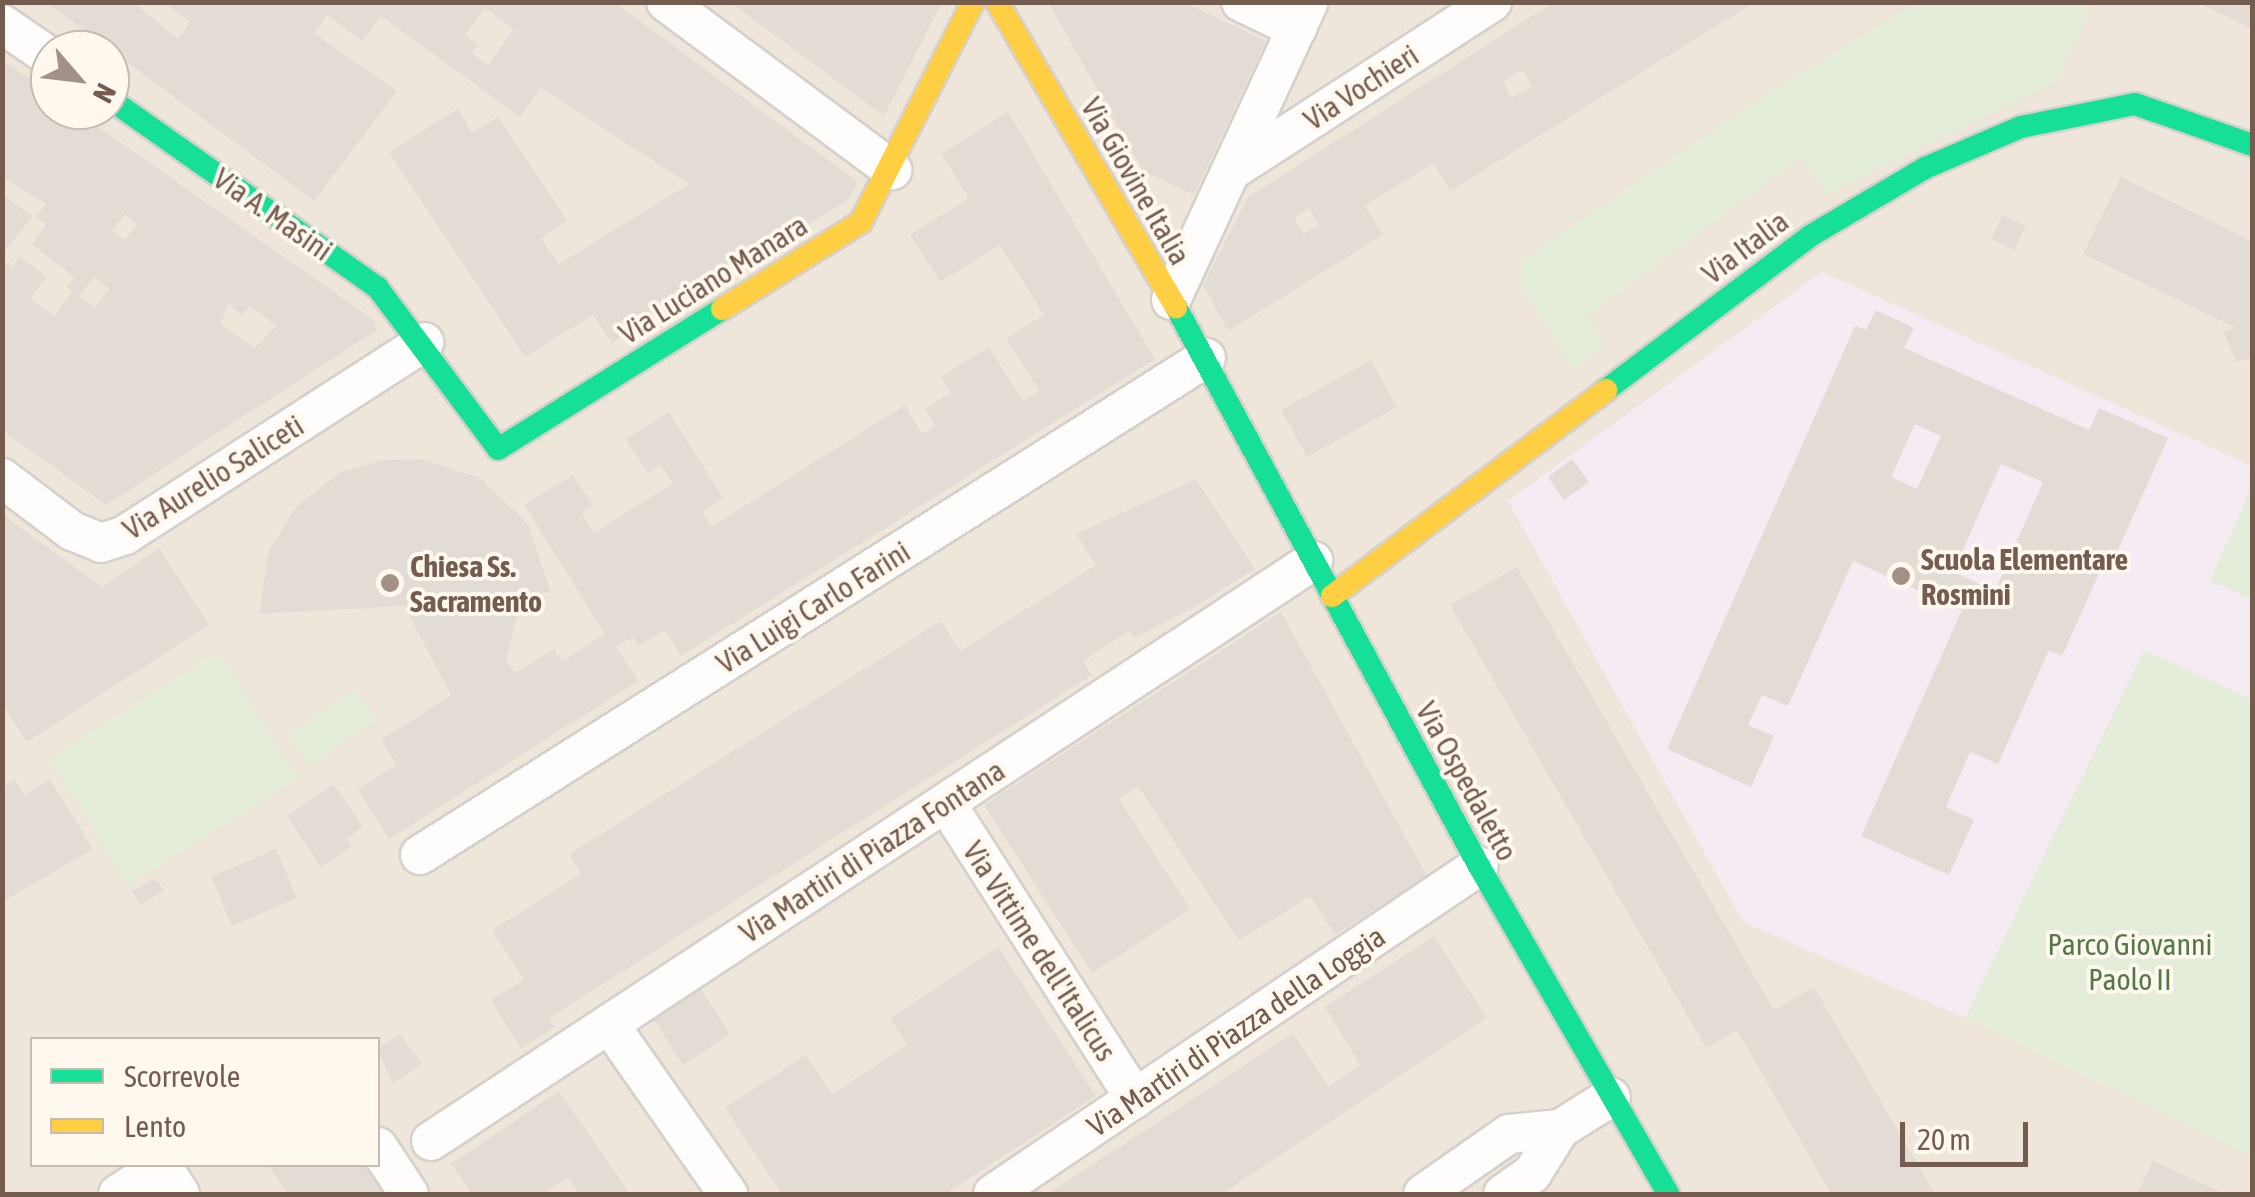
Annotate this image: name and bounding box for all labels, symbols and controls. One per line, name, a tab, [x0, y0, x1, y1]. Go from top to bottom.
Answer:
north arrow	[30, 30, 130, 130]
street label: Via Vochieri	[1297, 37, 1425, 137]
text: N	[87, 78, 123, 108]
street label: Via Giovine Italia	[1074, 91, 1198, 271]
street label: Via A. Masini	[207, 160, 339, 268]
street label: Via Italia	[1695, 203, 1795, 291]
street label: Via Luciano Manara	[612, 207, 814, 351]
street label: Via Aurelio Saliceti	[116, 407, 310, 547]
street label: Via Luigi Carlo Farini	[710, 533, 916, 681]
place label: Scuola Elementare Rosmini	[1921, 541, 2128, 612]
place label: Chiesa Ss. Sacramento	[410, 548, 542, 618]
marker: Scuola Elementare Rosmini	[1890, 565, 1912, 587]
marker: Chiesa Ss. Sacramento	[379, 572, 401, 594]
street label: Via Ospedaletto	[1409, 695, 1525, 867]
street label: Via Martiri di Piazza Fontana	[733, 752, 1011, 950]
street label: Via Vittime dell'Italicus	[956, 834, 1124, 1068]
street label: Via Martiri di Piazza della Loggia	[1080, 918, 1392, 1144]
park label: Parco Giovanni Paolo II	[2048, 926, 2212, 996]
legend	[30, 1037, 380, 1167]
text: Scorrevole	[124, 1059, 240, 1093]
scale bar	[1905, 1102, 2032, 1164]
text: Lento	[124, 1109, 186, 1143]
text: 20 m	[1917, 1122, 1971, 1156]

